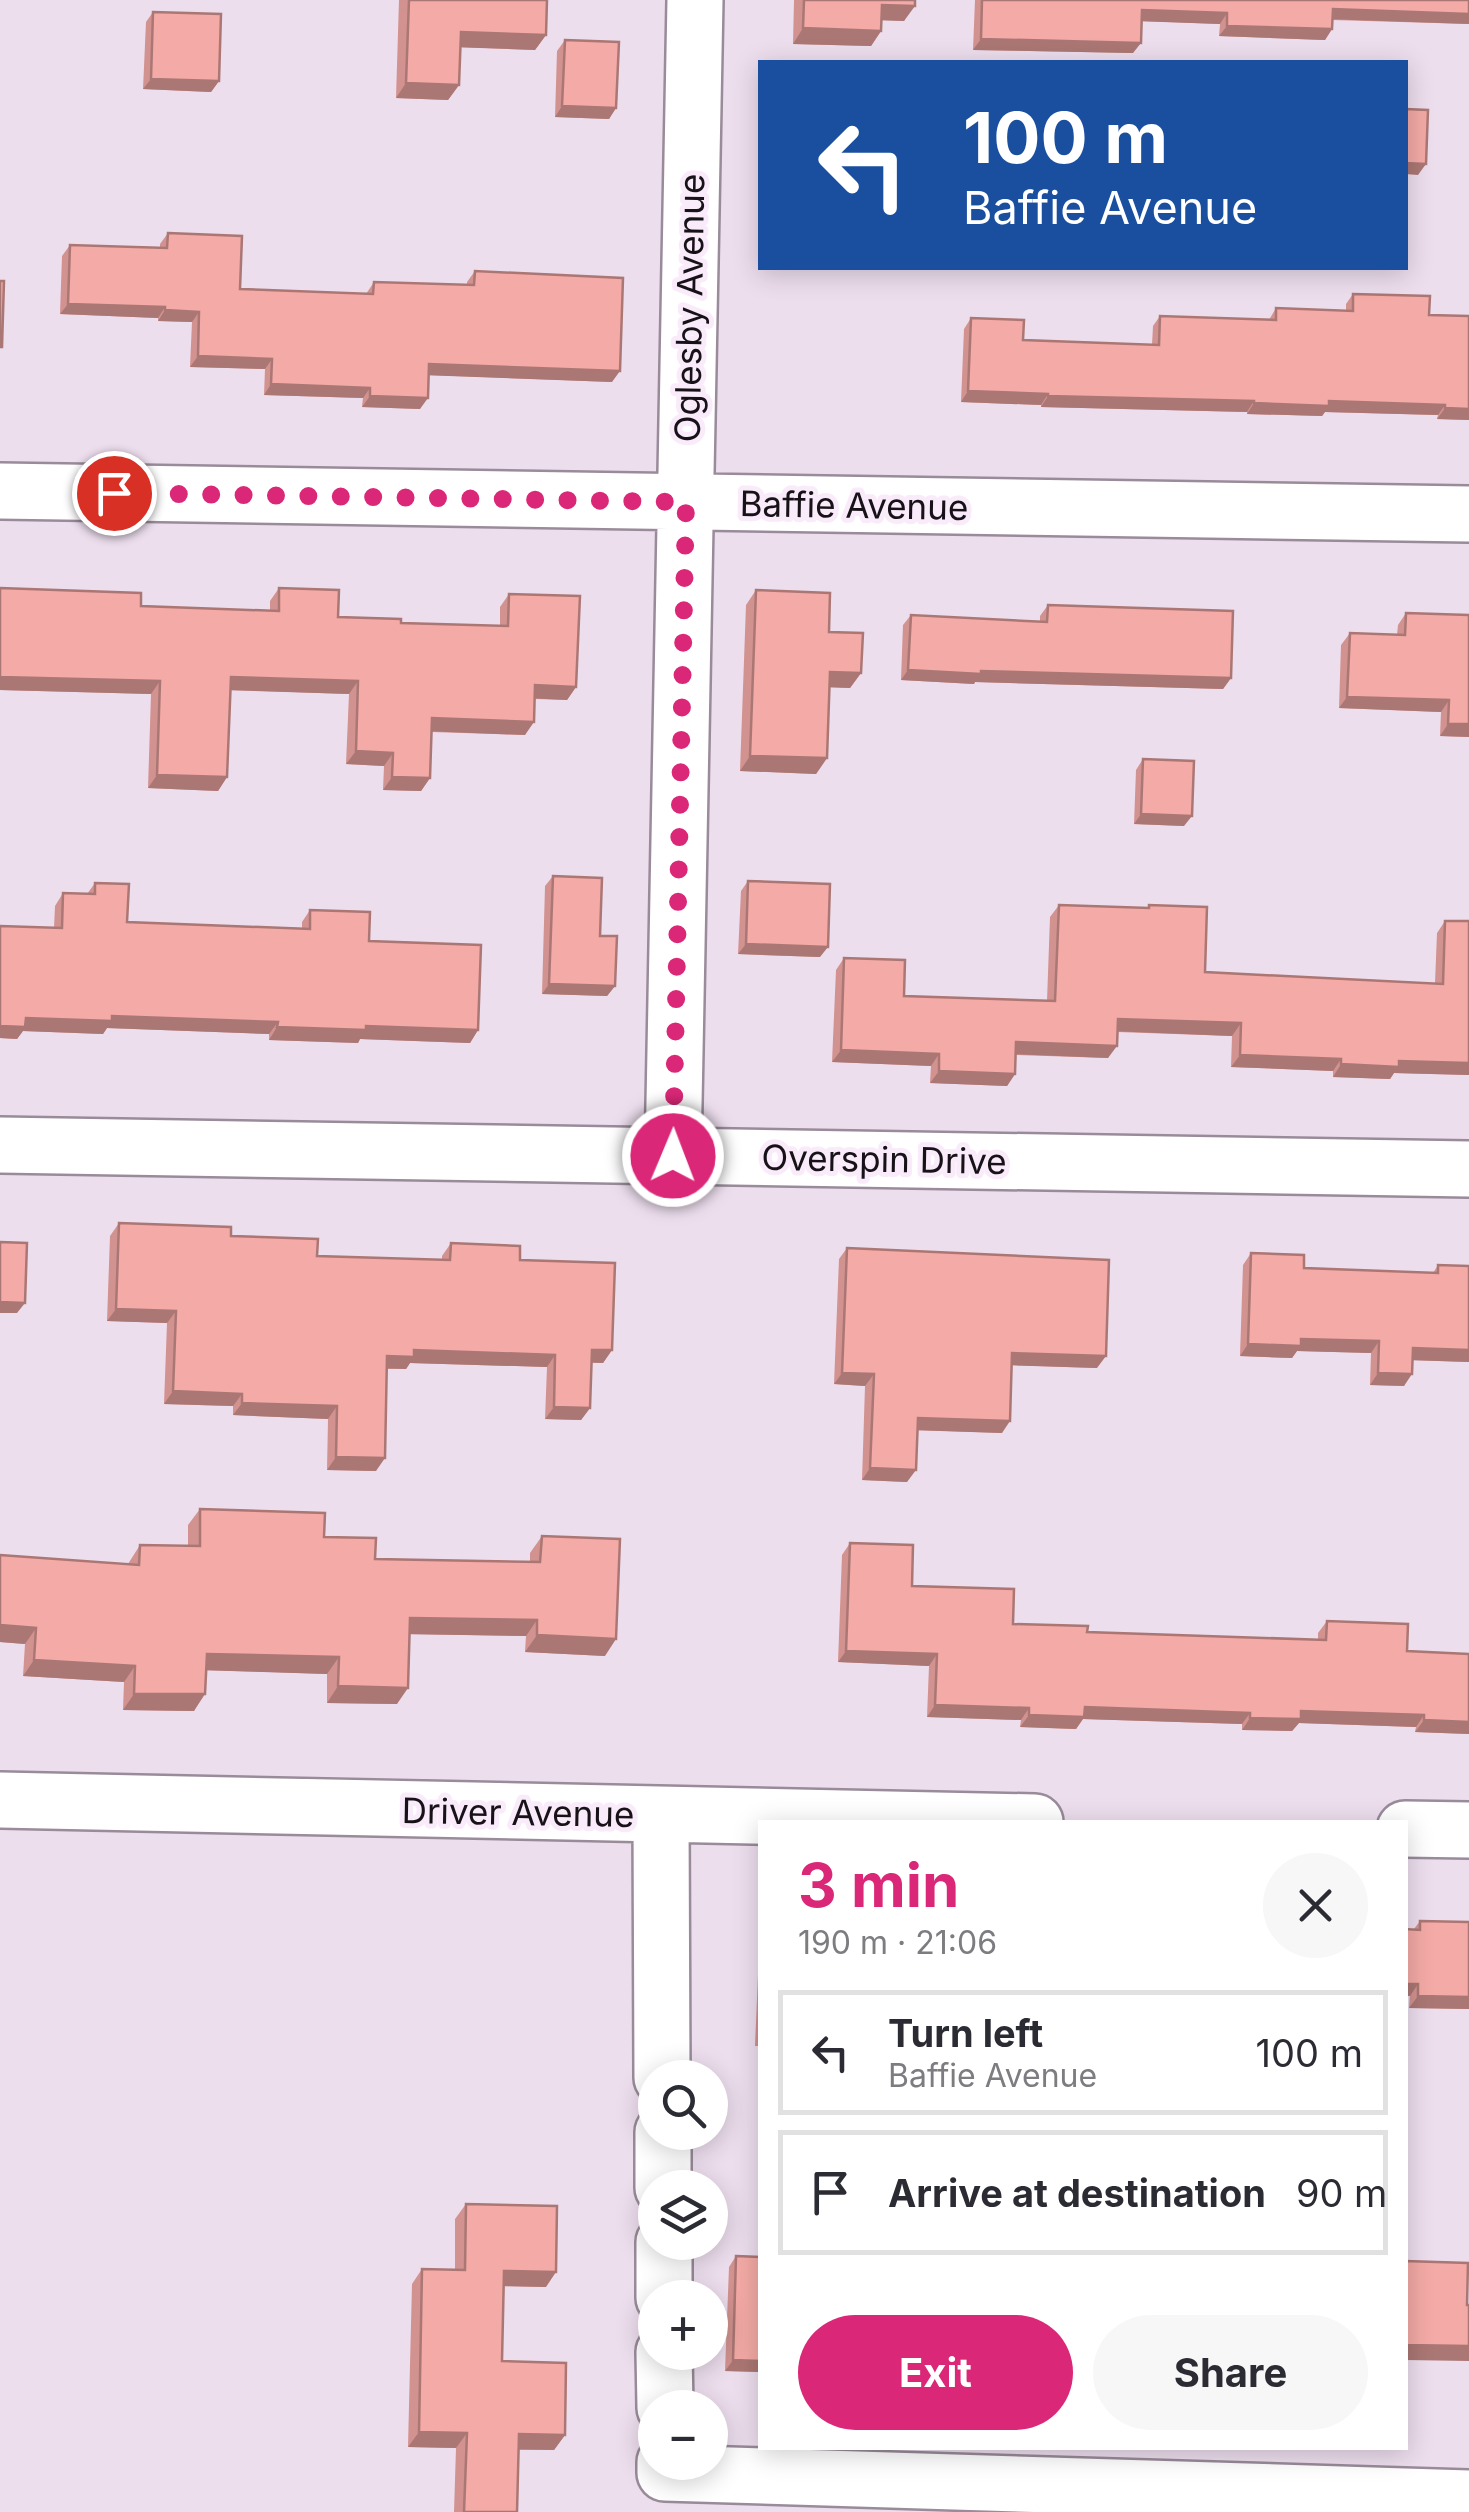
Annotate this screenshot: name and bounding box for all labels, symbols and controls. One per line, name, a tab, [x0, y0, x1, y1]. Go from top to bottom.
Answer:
text: 100 m	[963, 95, 1168, 180]
icon: left	[798, 100, 928, 230]
street label: Oglesby Avenue	[666, 173, 712, 443]
text: Baffie Avenue	[963, 180, 1257, 235]
pin	[72, 451, 157, 536]
icon: arrive	[87, 466, 142, 521]
street label: Baffie Avenue	[739, 482, 969, 528]
position arrow	[621, 1104, 725, 1208]
street label: Overspin Drive	[761, 1136, 1007, 1182]
street label: Driver Avenue	[401, 1789, 635, 1835]
text: 3 min	[798, 1849, 959, 1921]
button: close	[1263, 1853, 1368, 1958]
text: 190 m · 21:06	[798, 1923, 997, 1962]
text: Turn left	[888, 2010, 1043, 2056]
icon: left	[803, 2025, 858, 2080]
text: 100 m	[1256, 2030, 1363, 2076]
text: Baffie Avenue	[888, 2056, 1097, 2095]
map controls	[638, 2060, 728, 2480]
button: search	[638, 2060, 728, 2150]
icon: arrive	[803, 2165, 858, 2220]
button: layers	[638, 2170, 728, 2260]
text: Arrive at destination	[888, 2170, 1266, 2216]
text: 90 m	[1296, 2170, 1387, 2216]
button: +	[638, 2280, 728, 2370]
button: Exit	[798, 2315, 1073, 2430]
button: Share	[1093, 2315, 1368, 2430]
button: −	[638, 2390, 728, 2480]

